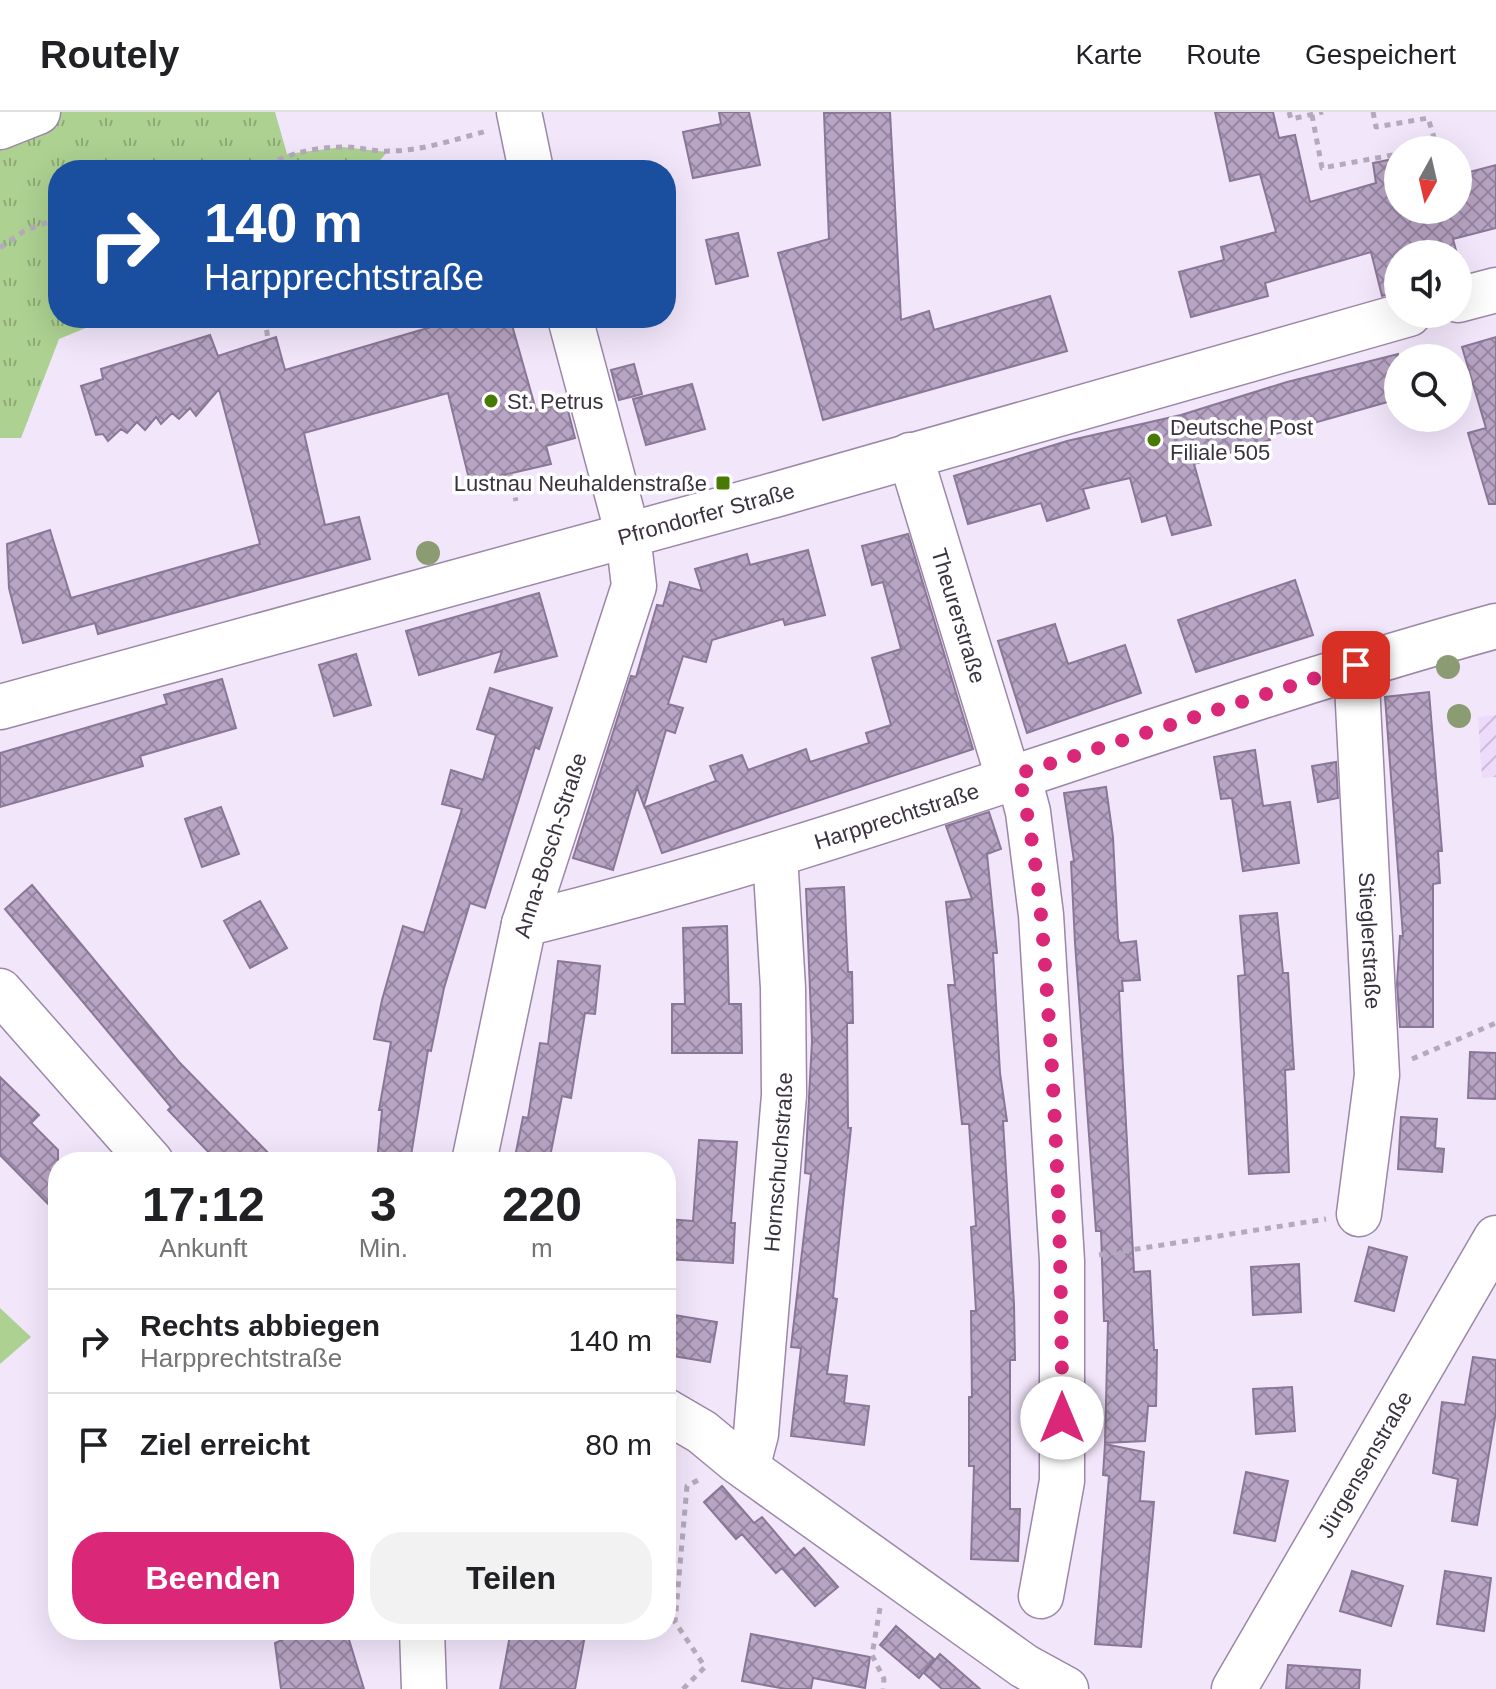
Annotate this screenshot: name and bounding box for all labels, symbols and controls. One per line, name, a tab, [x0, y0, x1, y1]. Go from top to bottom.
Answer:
text: Routely	[40, 34, 179, 76]
text: Karte	[1075, 39, 1142, 70]
text: Route	[1186, 39, 1261, 70]
text: Gespeichert	[1305, 39, 1456, 70]
north arrow	[1384, 136, 1472, 224]
map controls	[1384, 136, 1472, 432]
text: 140 m	[204, 191, 363, 254]
icon: right	[72, 192, 176, 296]
button: sound	[1384, 240, 1472, 328]
text: Harpprechtstraße	[204, 257, 484, 298]
button: search	[1384, 344, 1472, 432]
place label: St. Petrus	[507, 389, 604, 414]
marker: St. Petrus	[482, 392, 500, 410]
place label: Deutsche Post Filiale 505	[1170, 415, 1313, 465]
marker: Deutsche Post Filiale 505	[1145, 431, 1163, 449]
place label: Lustnau Neuhaldenstraße	[454, 471, 707, 496]
marker: Lustnau Neuhaldenstraße	[714, 474, 732, 492]
street label: Pfrondorfer Straße	[615, 477, 797, 550]
street label: Theurerstraße	[927, 545, 991, 686]
pin	[1322, 631, 1390, 699]
icon: arrive	[1334, 643, 1378, 687]
street label: Anna-Bosch-Straße	[509, 749, 591, 940]
street label: Harpprechtstraße	[811, 778, 982, 854]
street label: Stieglerstraße	[1354, 872, 1386, 1010]
street label: Hornschuchstraße	[759, 1072, 797, 1253]
text: 17:12	[142, 1178, 265, 1231]
text: 3	[370, 1178, 397, 1231]
text: 220	[502, 1178, 582, 1231]
text: Ankunft	[159, 1233, 247, 1263]
text: Min.	[359, 1233, 408, 1263]
text: m	[531, 1233, 553, 1263]
text: Rechts abbiegen	[140, 1309, 380, 1342]
icon: right	[72, 1319, 116, 1363]
text: 140 m	[569, 1324, 652, 1357]
text: Harpprechtstraße	[140, 1343, 342, 1373]
position arrow	[1020, 1376, 1104, 1460]
street label: Jürgensenstraße	[1312, 1386, 1417, 1542]
icon: arrive	[72, 1423, 116, 1467]
text: Ziel erreicht	[140, 1428, 310, 1461]
text: 80 m	[585, 1428, 652, 1461]
button: Beenden	[72, 1532, 354, 1624]
button: Teilen	[370, 1532, 652, 1624]

